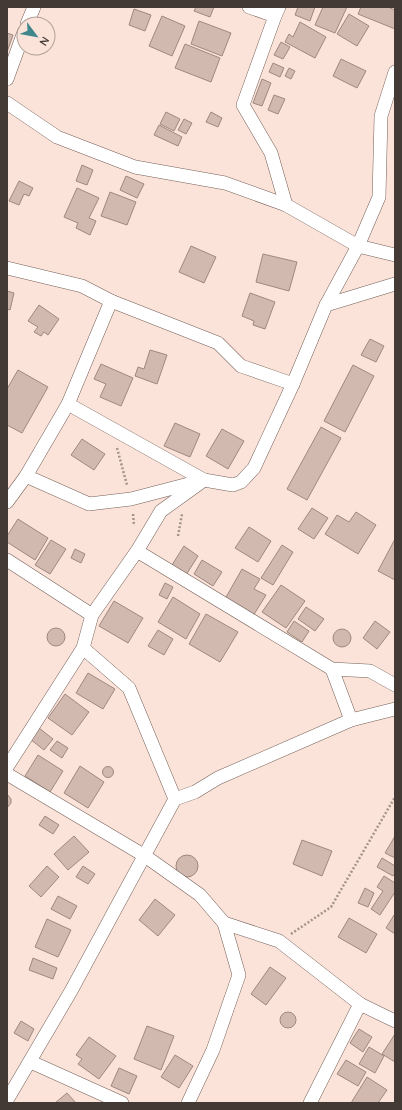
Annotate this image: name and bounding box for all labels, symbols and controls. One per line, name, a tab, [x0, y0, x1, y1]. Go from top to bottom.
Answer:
north arrow	[16, 16, 56, 56]
text: N	[36, 34, 53, 48]

